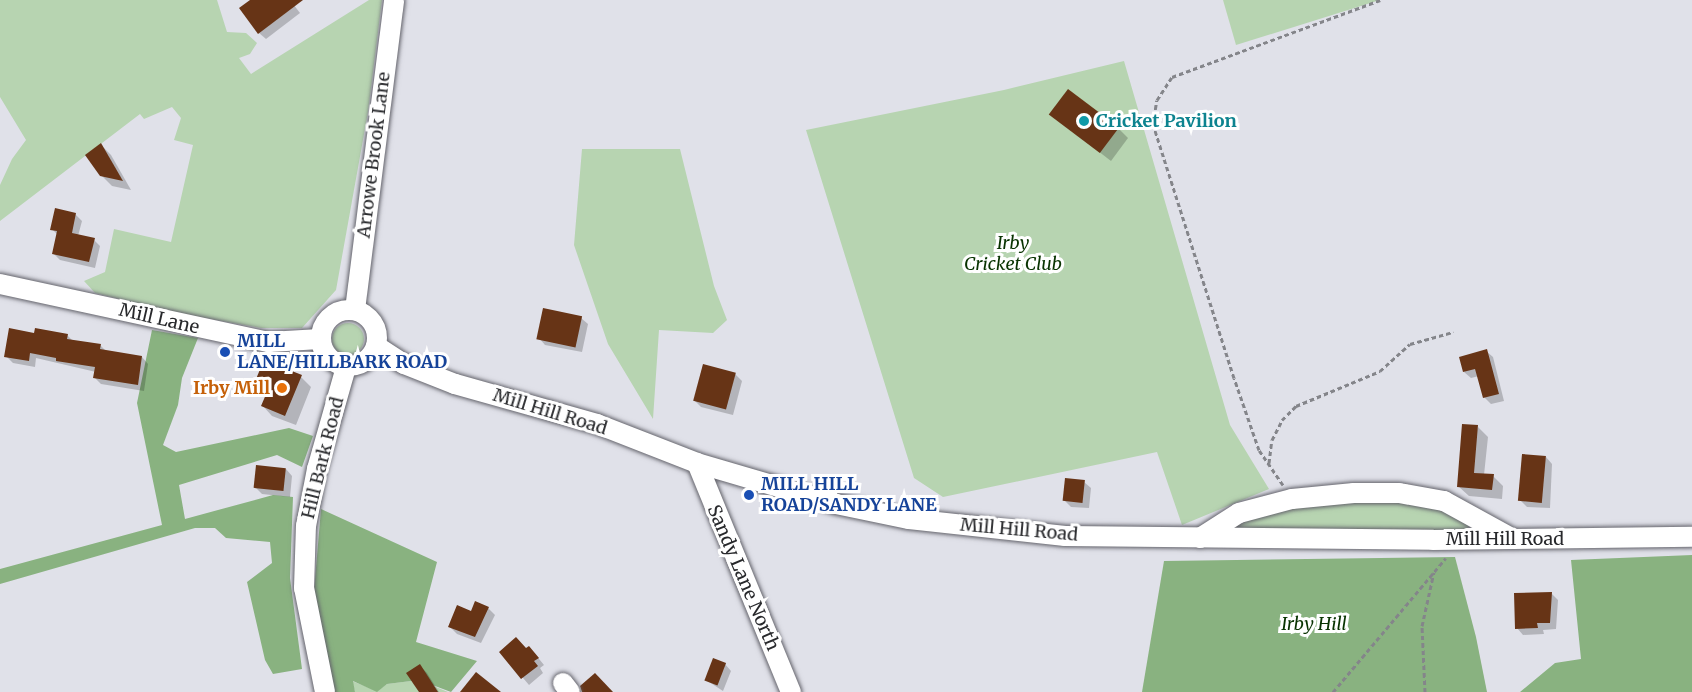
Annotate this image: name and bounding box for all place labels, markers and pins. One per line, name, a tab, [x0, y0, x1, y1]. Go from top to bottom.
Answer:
place label: Cricket Pavilion	[1096, 110, 1237, 132]
marker: Cricket Pavilion	[1077, 114, 1091, 128]
place label: MILL LANE/HILLBARK ROAD	[237, 331, 447, 374]
marker: MILL LANE/HILLBARK ROAD	[218, 345, 232, 359]
place label: Irby Mill	[193, 377, 270, 399]
marker: Irby Mill	[275, 381, 289, 395]
place label: MILL HILL ROAD/SANDY LANE	[761, 474, 937, 516]
marker: MILL HILL ROAD/SANDY LANE	[742, 488, 756, 502]

